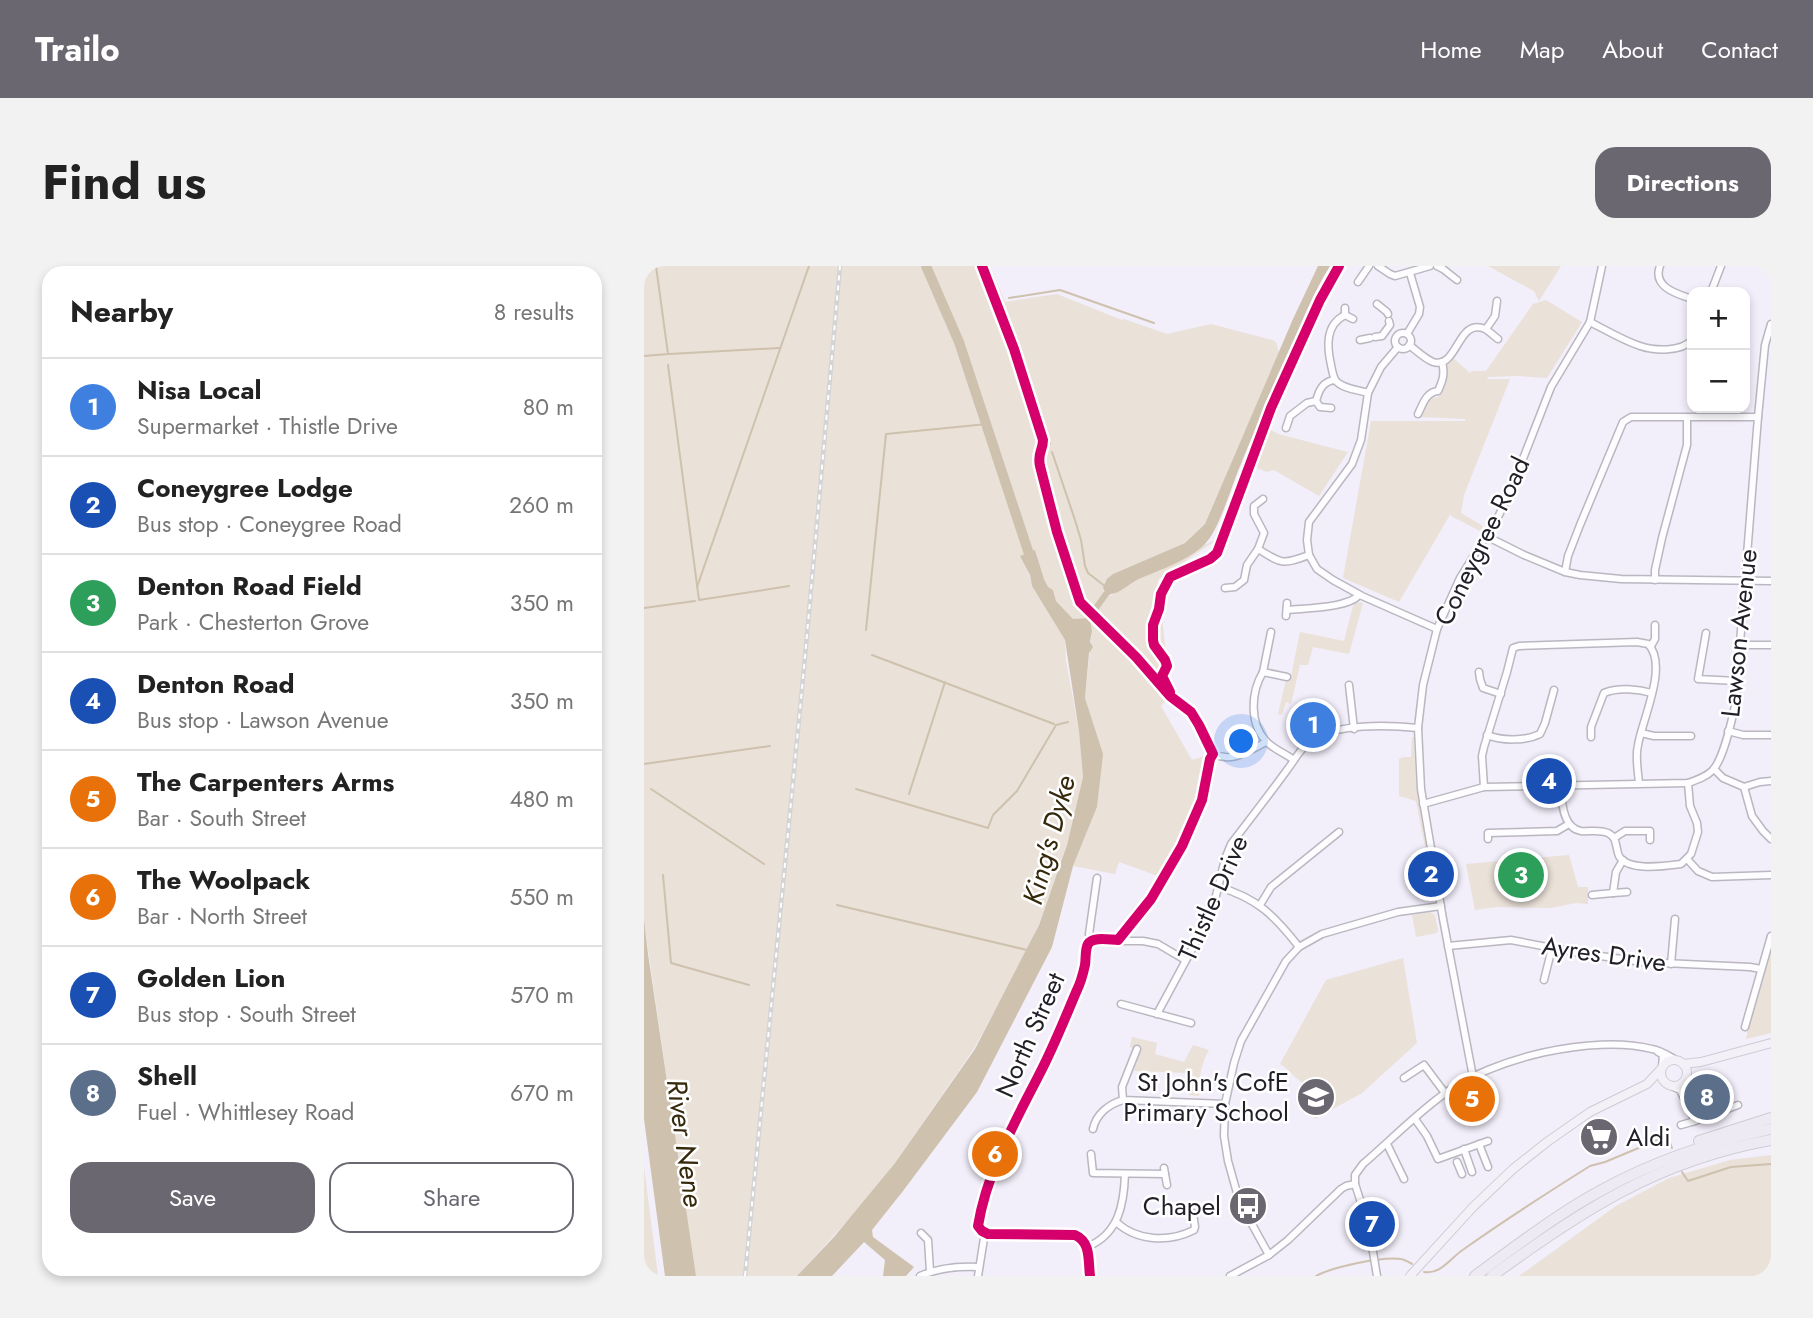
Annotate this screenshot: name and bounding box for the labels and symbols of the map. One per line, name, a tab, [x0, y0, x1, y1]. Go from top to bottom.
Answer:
street label: Coneygree Road	[1425, 450, 1539, 632]
street label: Lawson Avenue	[1711, 547, 1767, 719]
pin: 1	[1290, 699, 1336, 751]
your location	[1224, 724, 1258, 758]
pin: 4	[1526, 755, 1572, 807]
water label: King's Dyke	[1012, 771, 1086, 909]
street label: Thistle Drive	[1168, 829, 1258, 967]
pin: 2	[1408, 848, 1454, 900]
pin: 3	[1498, 849, 1544, 901]
street label: Ayres Drive	[1539, 926, 1669, 982]
street label: North Street	[986, 966, 1075, 1103]
place label: St John's CofE Primary School	[1123, 1063, 1289, 1131]
pin: 8	[1684, 1071, 1730, 1123]
pin: 5	[1449, 1073, 1495, 1125]
water label: River Nene	[656, 1076, 714, 1210]
school or university icon: St John's CofE Primary School	[1295, 1076, 1337, 1118]
supermarket icon: Aldi	[1578, 1116, 1620, 1158]
place label: Aldi	[1626, 1118, 1671, 1156]
pin: 6	[972, 1128, 1018, 1180]
bus stop icon: Chapel	[1227, 1185, 1269, 1227]
place label: Chapel	[1143, 1187, 1221, 1225]
pin: 7	[1349, 1198, 1395, 1250]

